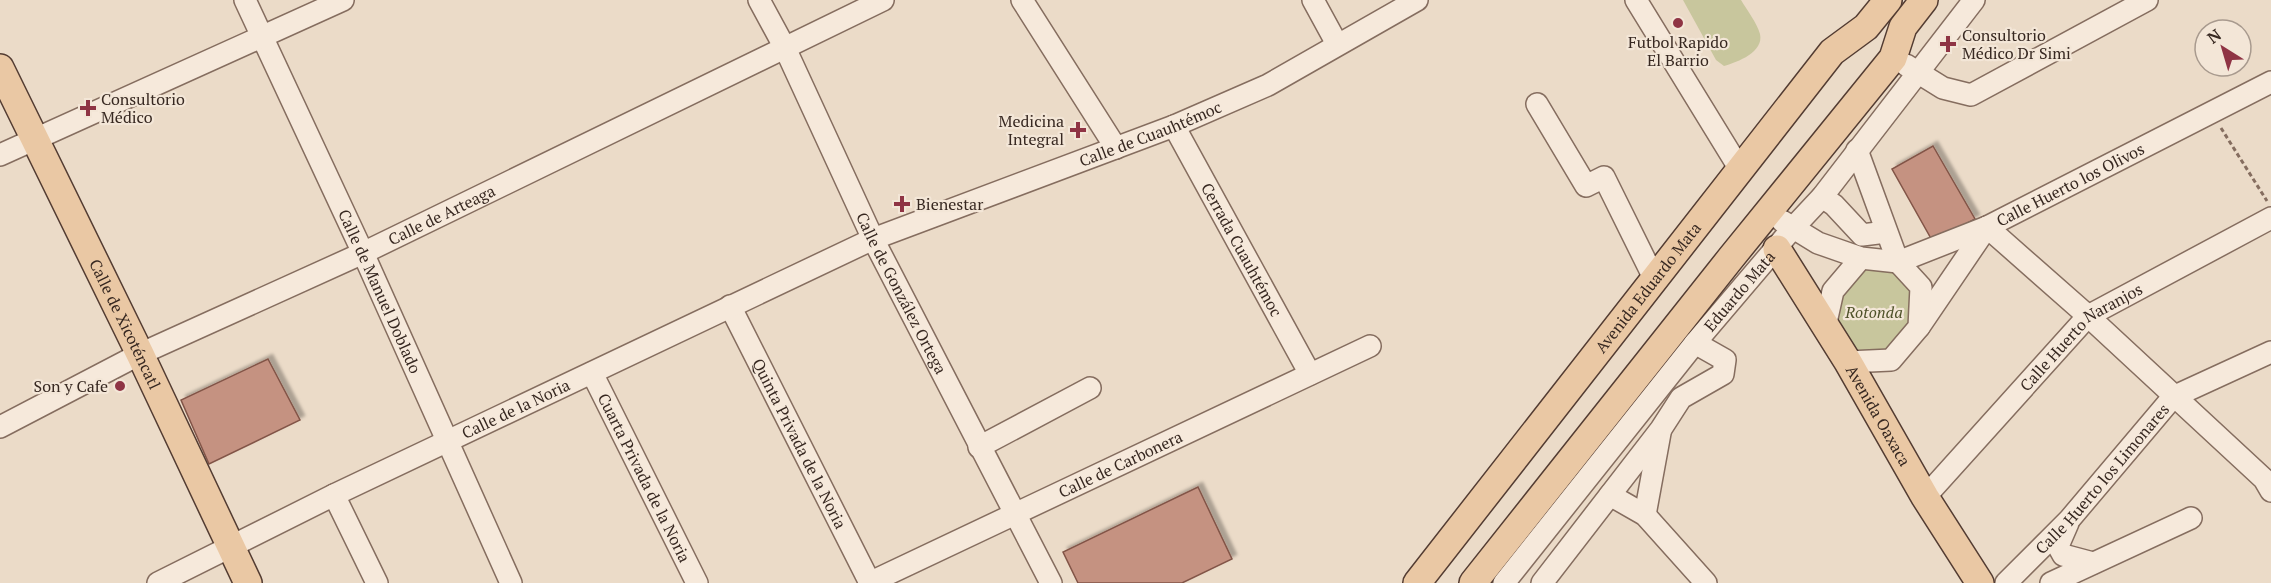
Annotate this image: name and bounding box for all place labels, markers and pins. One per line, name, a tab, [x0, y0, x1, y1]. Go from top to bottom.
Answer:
marker: Futbol Rapido El Barrio	[1671, 16, 1685, 30]
place label: Consultorio Médico Dr Simi	[1962, 24, 2071, 64]
place label: Futbol Rapido El Barrio	[1628, 31, 1728, 71]
marker: Consultorio Médico Dr Simi	[1939, 35, 1957, 53]
place label: Consultorio Médico	[101, 88, 185, 128]
marker: Consultorio Médico	[79, 99, 97, 117]
place label: Medicina Integral	[999, 110, 1064, 150]
marker: Medicina Integral	[1069, 121, 1087, 139]
place label: Bienestar	[916, 193, 984, 215]
marker: Bienestar	[893, 195, 911, 213]
place label: Son y Cafe	[34, 375, 108, 397]
marker: Son y Cafe	[113, 379, 127, 393]

